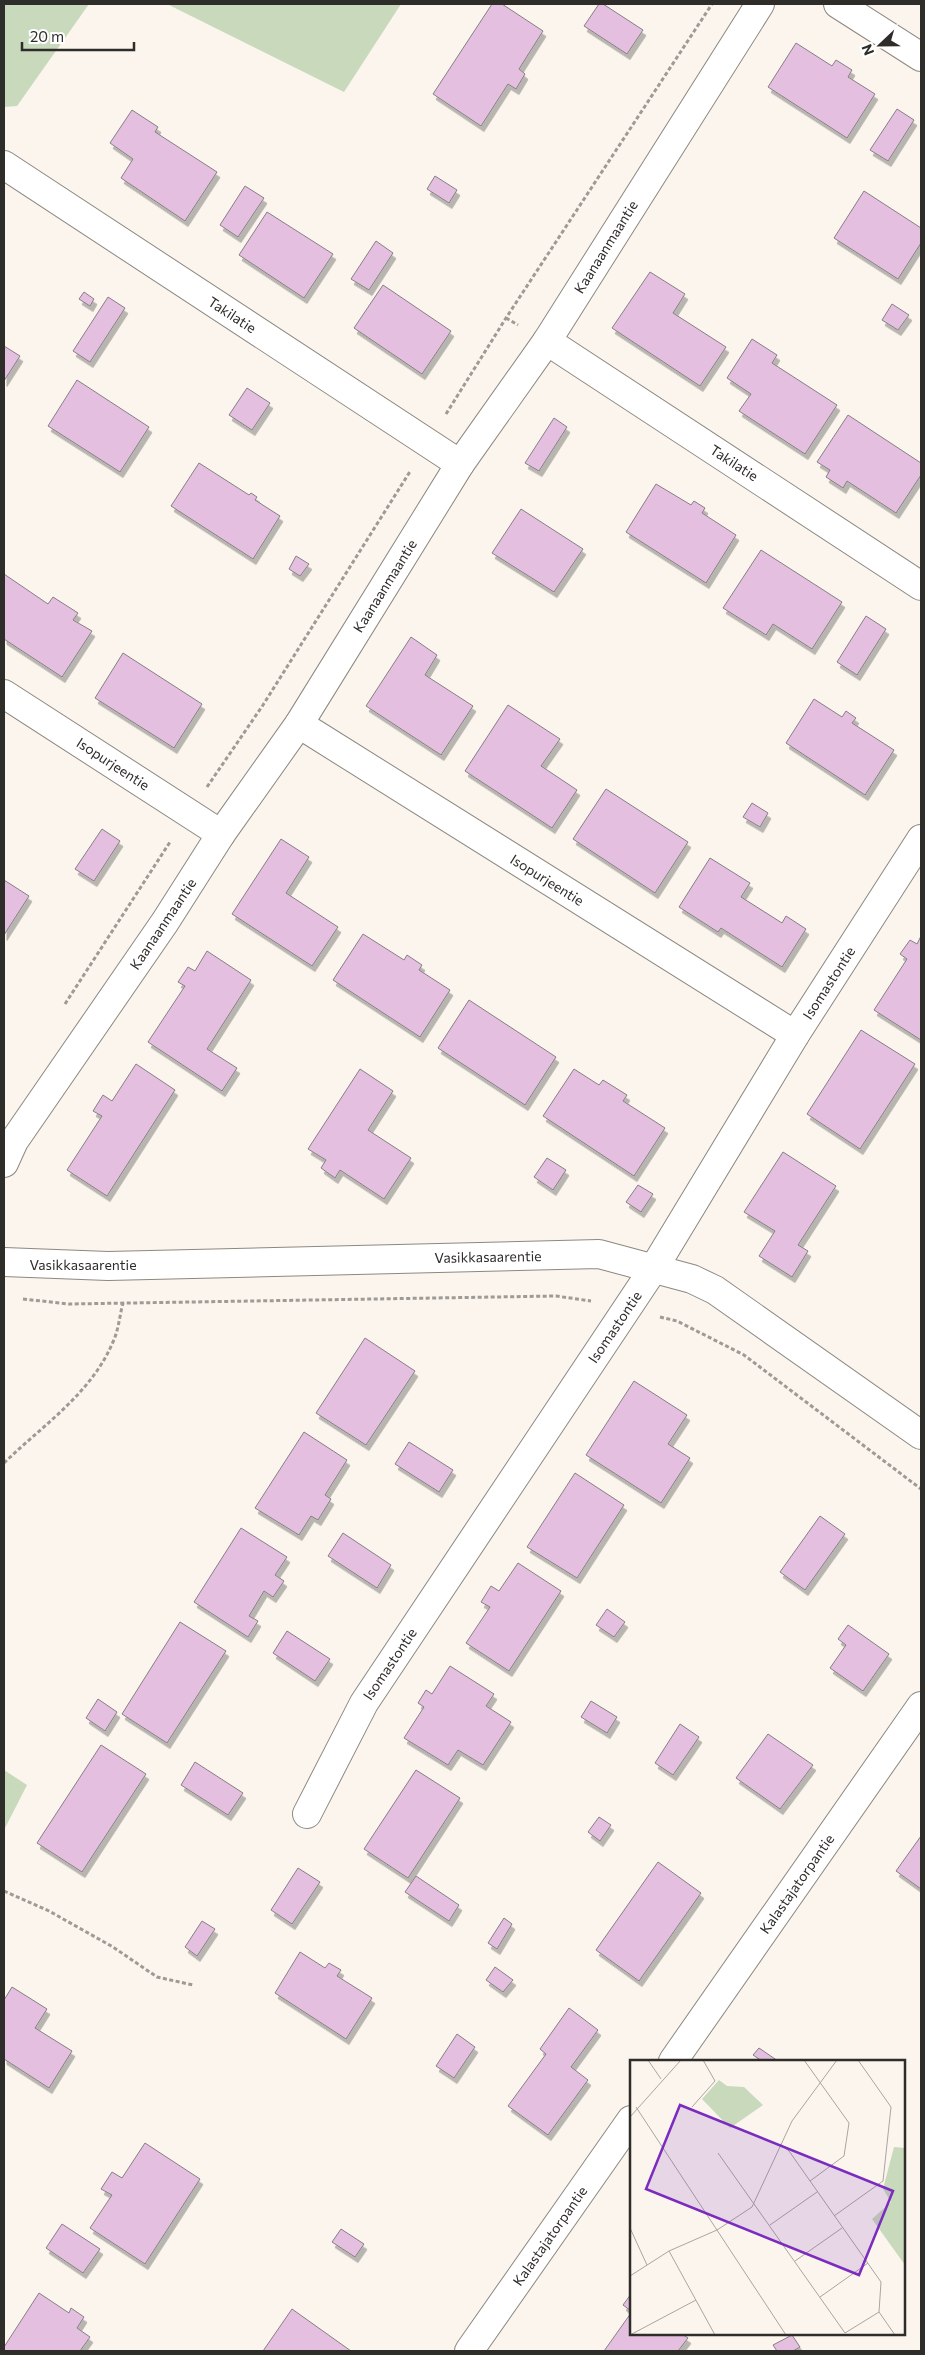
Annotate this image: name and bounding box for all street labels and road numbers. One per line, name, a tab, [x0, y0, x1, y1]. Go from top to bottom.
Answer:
street label: Kaanaanmaantie	[570, 197, 641, 296]
street label: Takilatie	[205, 293, 259, 336]
street label: Takilatie	[707, 441, 761, 484]
street label: Kaanaanmaantie	[349, 536, 420, 635]
street label: Isopurjeentie	[74, 734, 153, 793]
street label: Isopurjeentie	[507, 850, 587, 909]
street label: Kaanaanmaantie	[126, 875, 199, 973]
street label: Isomastontie	[799, 943, 858, 1022]
street label: Vasikkasaarentie	[434, 1247, 542, 1266]
street label: Vasikkasaarentie	[29, 1256, 137, 1273]
street label: Isomastontie	[584, 1287, 645, 1366]
street label: Isomastontie	[359, 1624, 420, 1703]
street label: Kalastajatorpantie	[756, 1831, 837, 1937]
street label: Kalastajatorpantie	[509, 2183, 590, 2289]

